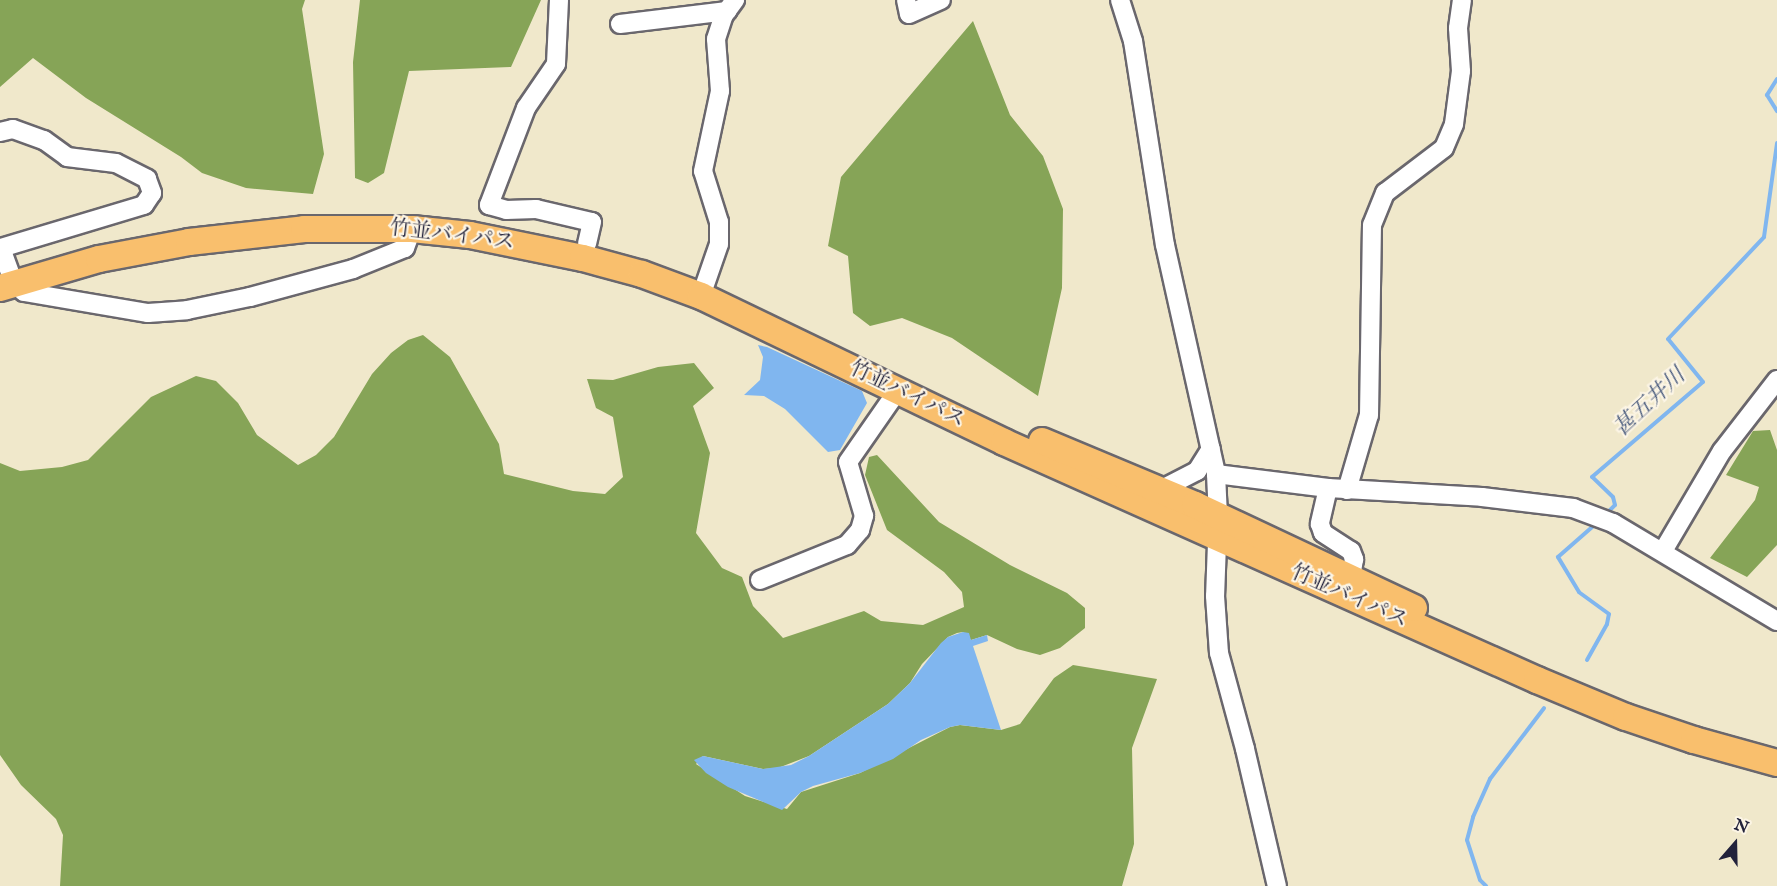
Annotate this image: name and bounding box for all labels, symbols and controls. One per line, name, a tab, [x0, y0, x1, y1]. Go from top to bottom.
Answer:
street label: 竹並バイパス	[388, 216, 516, 256]
street label: 竹並バイパス	[845, 356, 969, 434]
water label: 甚五井川	[1609, 363, 1691, 443]
street label: 竹並バイパス	[1286, 560, 1412, 634]
north arrow	[1705, 814, 1765, 874]
text: N	[1731, 815, 1751, 839]

